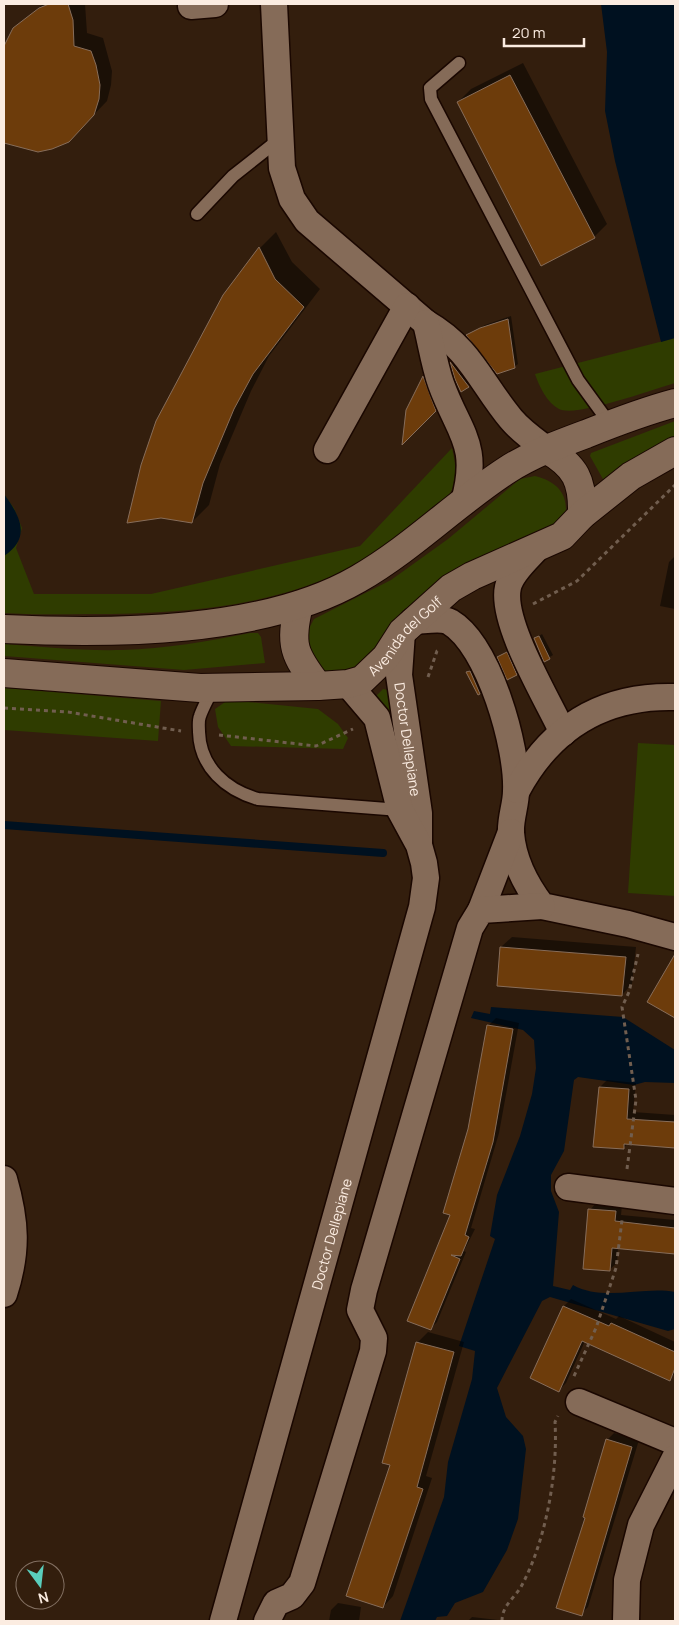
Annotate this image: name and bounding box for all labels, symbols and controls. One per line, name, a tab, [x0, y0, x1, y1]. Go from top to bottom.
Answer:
scale bar	[504, 15, 584, 47]
text: 20 m	[512, 22, 545, 43]
street label: Avenida del Golf	[363, 591, 446, 680]
street label: Doctor Dellepiane	[391, 681, 426, 797]
street label: Doctor Dellepiane	[306, 1176, 356, 1292]
north arrow	[15, 1560, 65, 1610]
text: N	[36, 1588, 51, 1609]

